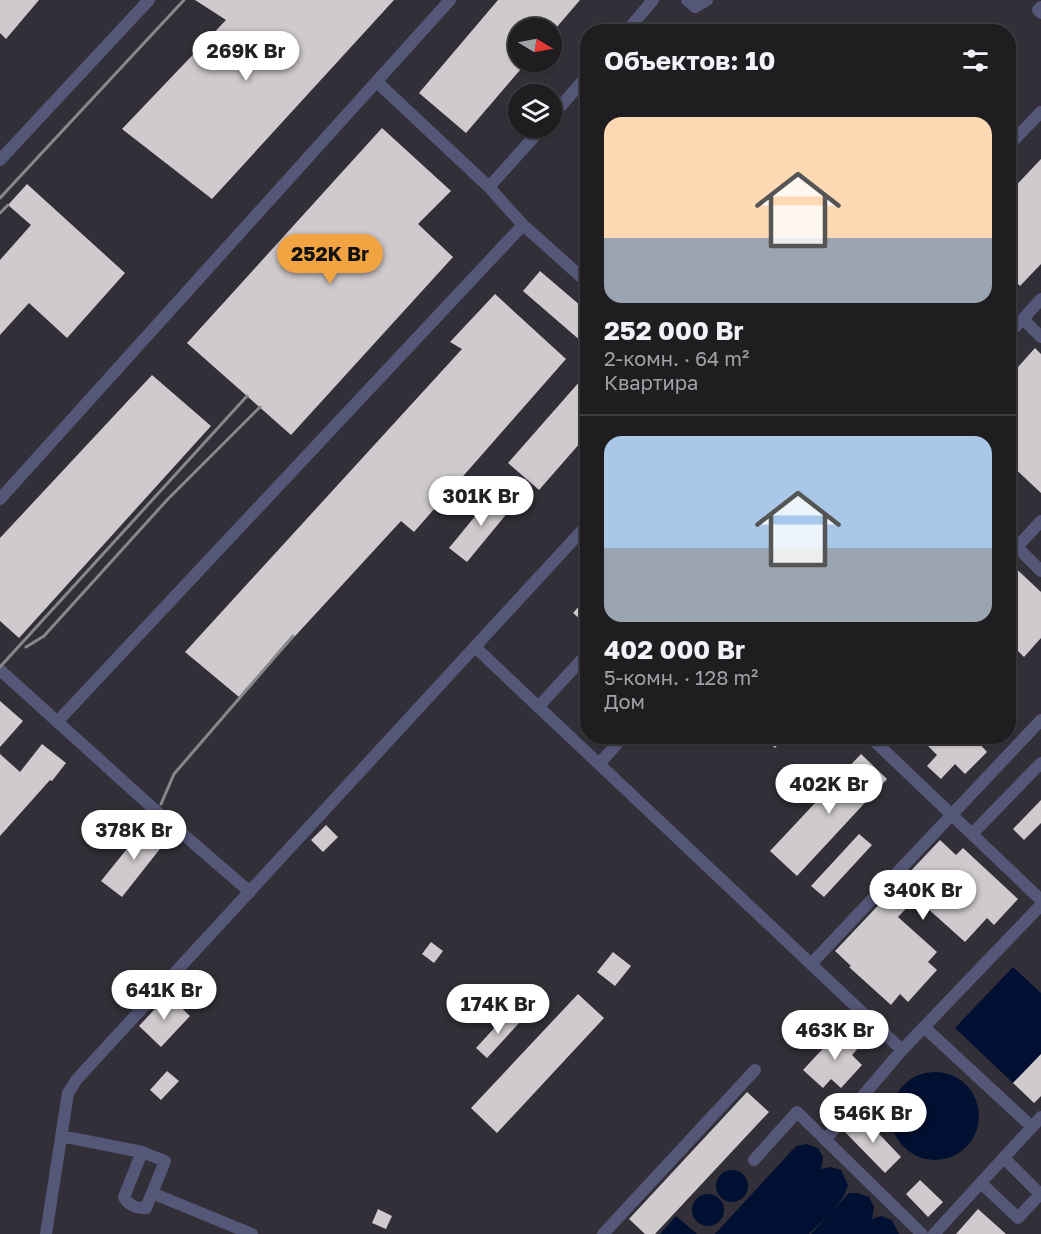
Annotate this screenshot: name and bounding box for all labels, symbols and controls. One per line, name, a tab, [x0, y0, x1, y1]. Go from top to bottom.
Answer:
north arrow	[508, 18, 562, 72]
map controls	[508, 18, 562, 138]
pin: 269K Br	[191, 31, 301, 82]
text: 269K Br	[207, 38, 286, 62]
icon: filters	[959, 44, 992, 77]
text: Объектов: 10	[604, 45, 775, 76]
button: layers	[508, 84, 562, 138]
icon: home	[744, 156, 852, 264]
pin: 252K Br	[275, 234, 385, 285]
text: 252K Br	[291, 241, 369, 265]
text: 252 000 Br	[604, 315, 744, 346]
text: 2-комн. · 64 m²	[604, 346, 749, 370]
text: Квартира	[604, 370, 698, 394]
icon: home	[744, 475, 852, 583]
pin: 301K Br	[426, 476, 536, 527]
text: 301K Br	[443, 483, 519, 507]
text: 402 000 Br	[604, 634, 745, 665]
text: 5-комн. · 128 m²	[604, 665, 758, 689]
text: Дом	[604, 689, 645, 713]
pin: 402K Br	[774, 764, 884, 815]
text: 402K Br	[789, 771, 869, 795]
pin: 378K Br	[79, 810, 189, 861]
text: 378K Br	[95, 817, 173, 841]
pin: 340K Br	[868, 870, 978, 921]
text: 340K Br	[883, 877, 963, 901]
pin: 641K Br	[109, 970, 219, 1021]
text: 641K Br	[126, 977, 202, 1001]
pin: 174K Br	[443, 984, 553, 1035]
text: 174K Br	[460, 991, 536, 1015]
pin: 463K Br	[780, 1010, 890, 1061]
text: 463K Br	[796, 1017, 874, 1041]
pin: 546K Br	[818, 1093, 928, 1144]
text: 546K Br	[834, 1100, 912, 1124]

